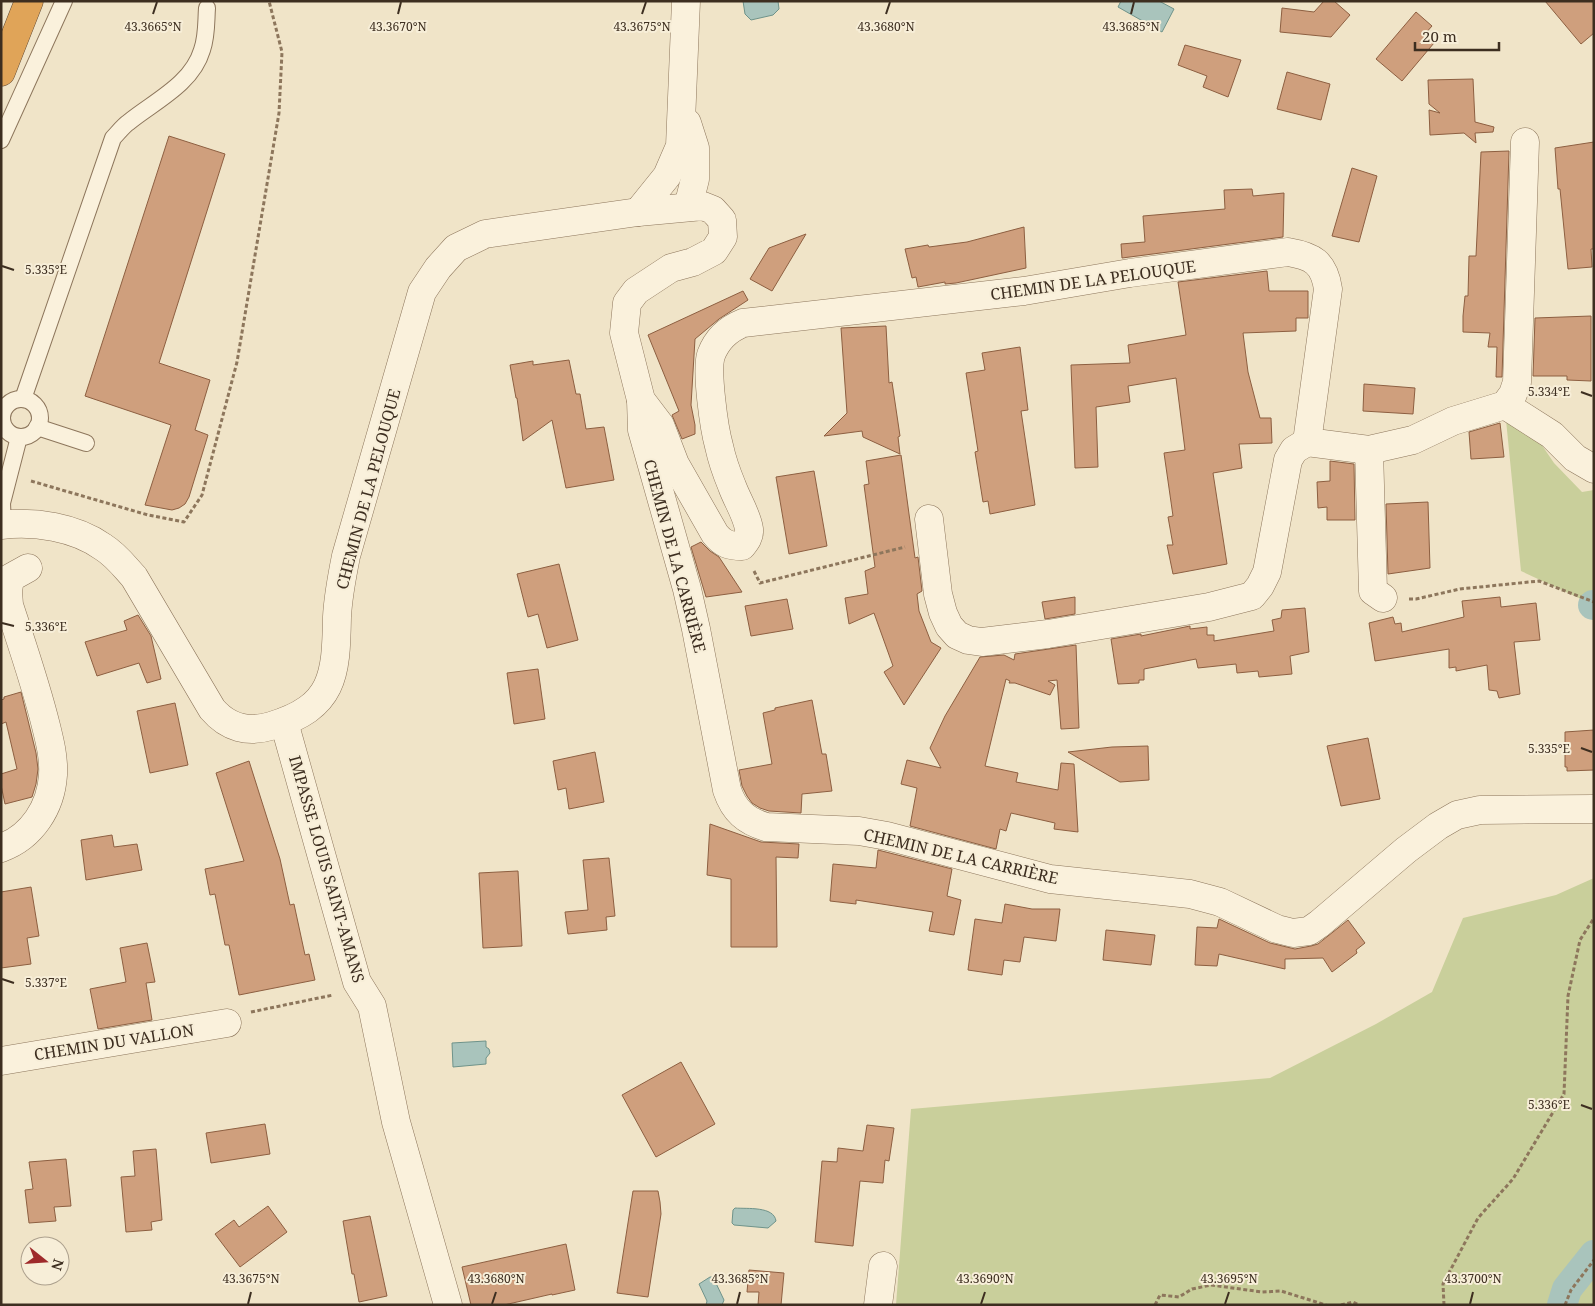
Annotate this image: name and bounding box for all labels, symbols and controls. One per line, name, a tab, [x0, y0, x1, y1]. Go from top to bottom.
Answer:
text: 43.3665°N	[124, 18, 182, 35]
text: 43.3670°N	[369, 18, 427, 35]
text: 43.3675°N	[613, 18, 671, 35]
text: 43.3680°N	[857, 18, 915, 35]
text: 43.3685°N	[1102, 18, 1160, 35]
scale bar	[1415, 20, 1499, 52]
text: 20 m	[1422, 26, 1457, 46]
street label: CHEMIN DE LA PELOUQUE	[989, 255, 1197, 305]
text: 5.335°E	[25, 261, 67, 278]
text: 5.334°E	[1528, 383, 1570, 400]
street label: CHEMIN DE LA PELOUQUE	[331, 386, 405, 592]
street label: CHEMIN DE LA CARRIÈRE	[639, 457, 711, 655]
text: 5.336°E	[25, 618, 67, 635]
text: 5.335°E	[1528, 740, 1570, 757]
street label: IMPASSE LOUIS SAINT-AMANS	[284, 753, 370, 985]
street label: CHEMIN DE LA CARRIÈRE	[861, 823, 1061, 889]
text: 5.337°E	[25, 974, 67, 991]
street label: CHEMIN DU VALLON	[32, 1018, 196, 1066]
text: 5.336°E	[1528, 1096, 1570, 1113]
north arrow	[20, 1236, 70, 1286]
text: N	[47, 1257, 69, 1273]
text: 43.3675°N	[222, 1270, 280, 1287]
text: 43.3680°N	[467, 1270, 525, 1287]
text: 43.3685°N	[711, 1270, 769, 1287]
text: 43.3690°N	[956, 1270, 1014, 1287]
text: 43.3695°N	[1200, 1270, 1258, 1287]
text: 43.3700°N	[1444, 1270, 1502, 1287]

